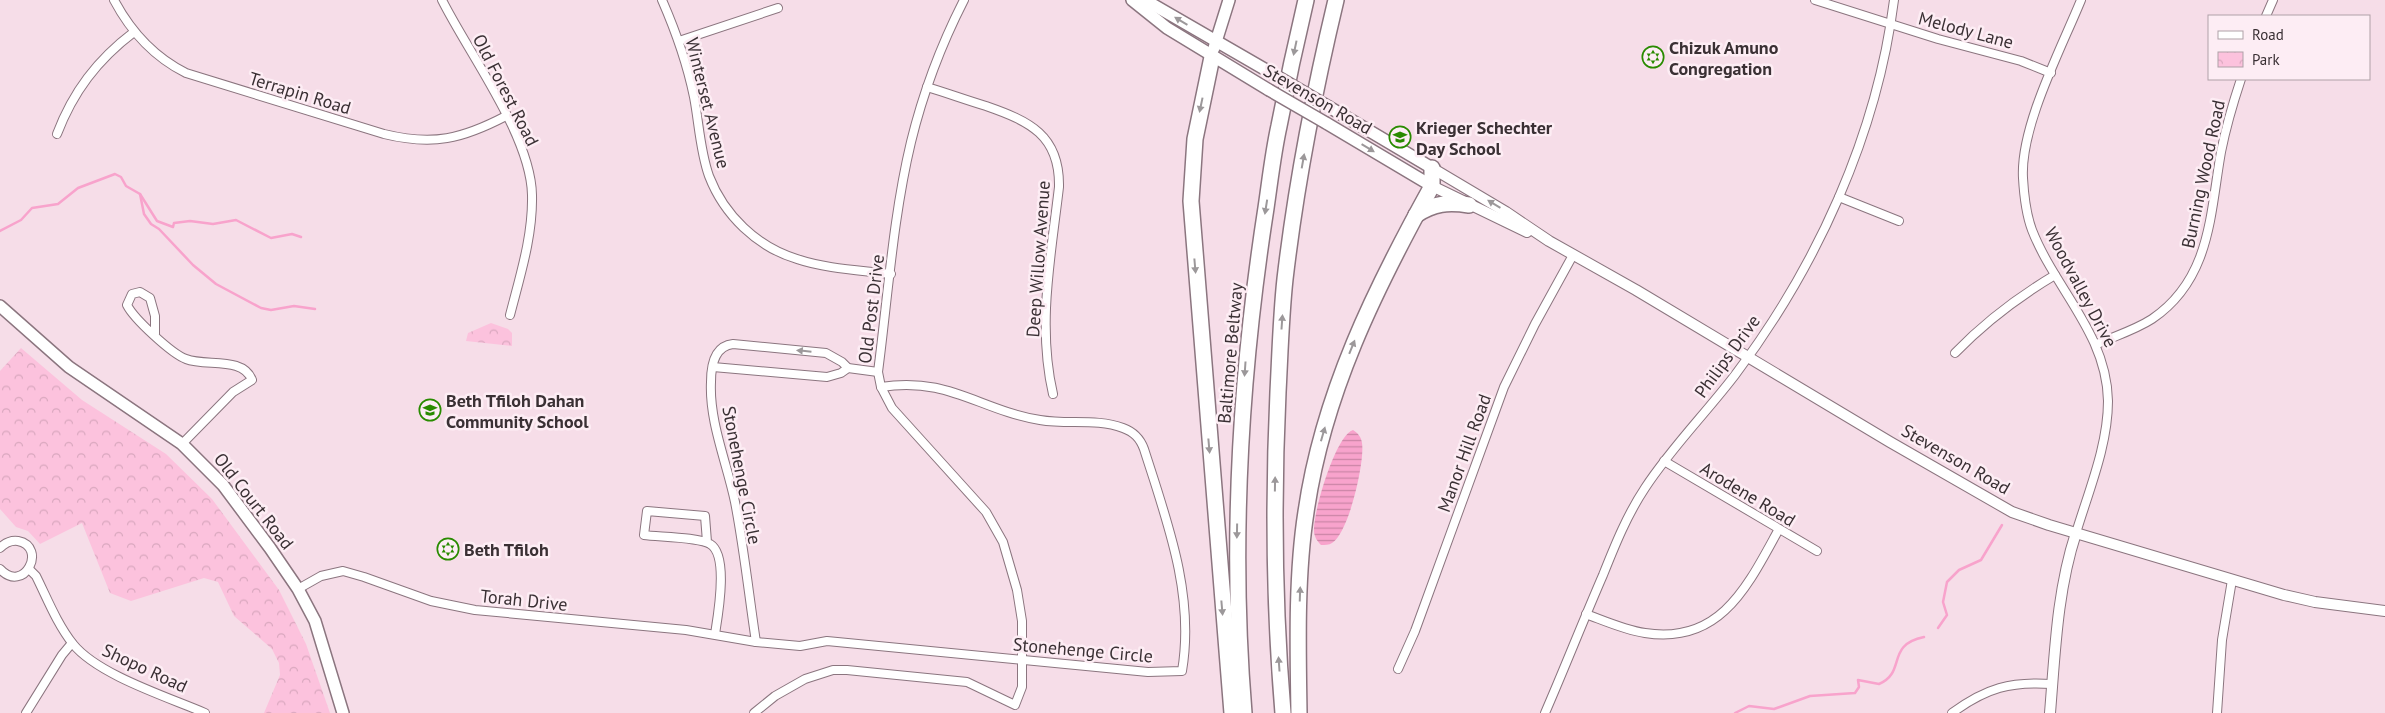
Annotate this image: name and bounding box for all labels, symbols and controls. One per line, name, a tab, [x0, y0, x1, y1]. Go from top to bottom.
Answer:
street label: Melody Lane	[1916, 6, 2016, 54]
legend	[2208, 15, 2370, 80]
one-way arrow	[1174, 16, 1187, 25]
text: Road	[2252, 25, 2284, 44]
street label: Old Forest Road	[468, 30, 544, 150]
street label: Winterset Avenue	[681, 35, 735, 171]
place label: Chizuk Amuno Congregation	[1669, 36, 1779, 80]
one-way arrow	[1291, 40, 1299, 55]
synagogue icon: Chizuk Amuno Congregation	[1641, 45, 1665, 69]
text: Park	[2252, 50, 2280, 69]
street label: Stevenson Road	[1260, 59, 1376, 139]
street label: Terrapin Road	[246, 67, 354, 119]
one-way arrow	[1197, 97, 1205, 113]
street label: Burning Wood Road	[2176, 98, 2230, 250]
place label: Krieger Schechter Day School	[1416, 116, 1553, 160]
school or university icon: Krieger Schechter Day School	[1388, 125, 1412, 149]
one-way arrow	[1361, 143, 1374, 152]
one-way arrow	[1299, 153, 1307, 169]
street label: Deep Willow Avenue	[1021, 180, 1055, 338]
one-way arrow	[1262, 200, 1270, 216]
one-way arrow	[1487, 200, 1500, 209]
street label: Woodvalley Drive	[2040, 223, 2122, 351]
street label: Old Post Drive	[853, 253, 889, 365]
one-way arrow	[1191, 258, 1199, 274]
street label: Baltimore Beltway	[1212, 281, 1248, 424]
street label: Philips Drive	[1689, 310, 1765, 402]
one-way arrow	[1279, 314, 1287, 330]
one-way arrow	[1348, 339, 1356, 354]
one-way arrow	[796, 347, 812, 355]
one-way arrow	[1241, 361, 1249, 377]
place label: Beth Tfiloh Dahan Community School	[446, 389, 589, 433]
street label: Manor Hill Road	[1432, 391, 1496, 515]
school or university icon: Beth Tfiloh Dahan Community School	[418, 398, 442, 422]
street label: Stonehenge Circle	[717, 404, 767, 546]
street label: Stevenson Road	[1898, 419, 2014, 499]
one-way arrow	[1320, 426, 1328, 441]
one-way arrow	[1205, 438, 1213, 454]
street label: Old Court Road	[209, 448, 299, 554]
street label: Arodene Road	[1696, 457, 1800, 531]
one-way arrow	[1271, 476, 1279, 492]
one-way arrow	[1233, 523, 1241, 539]
synagogue icon: Beth Tfiloh	[436, 537, 460, 561]
place label: Beth Tfiloh	[464, 538, 549, 561]
street label: Torah Drive	[479, 584, 569, 616]
one-way arrow	[1297, 586, 1305, 602]
one-way arrow	[1219, 600, 1227, 616]
street label: Stonehenge Circle	[1012, 632, 1154, 668]
street label: Shopo Road	[99, 638, 191, 698]
one-way arrow	[1275, 656, 1283, 672]

